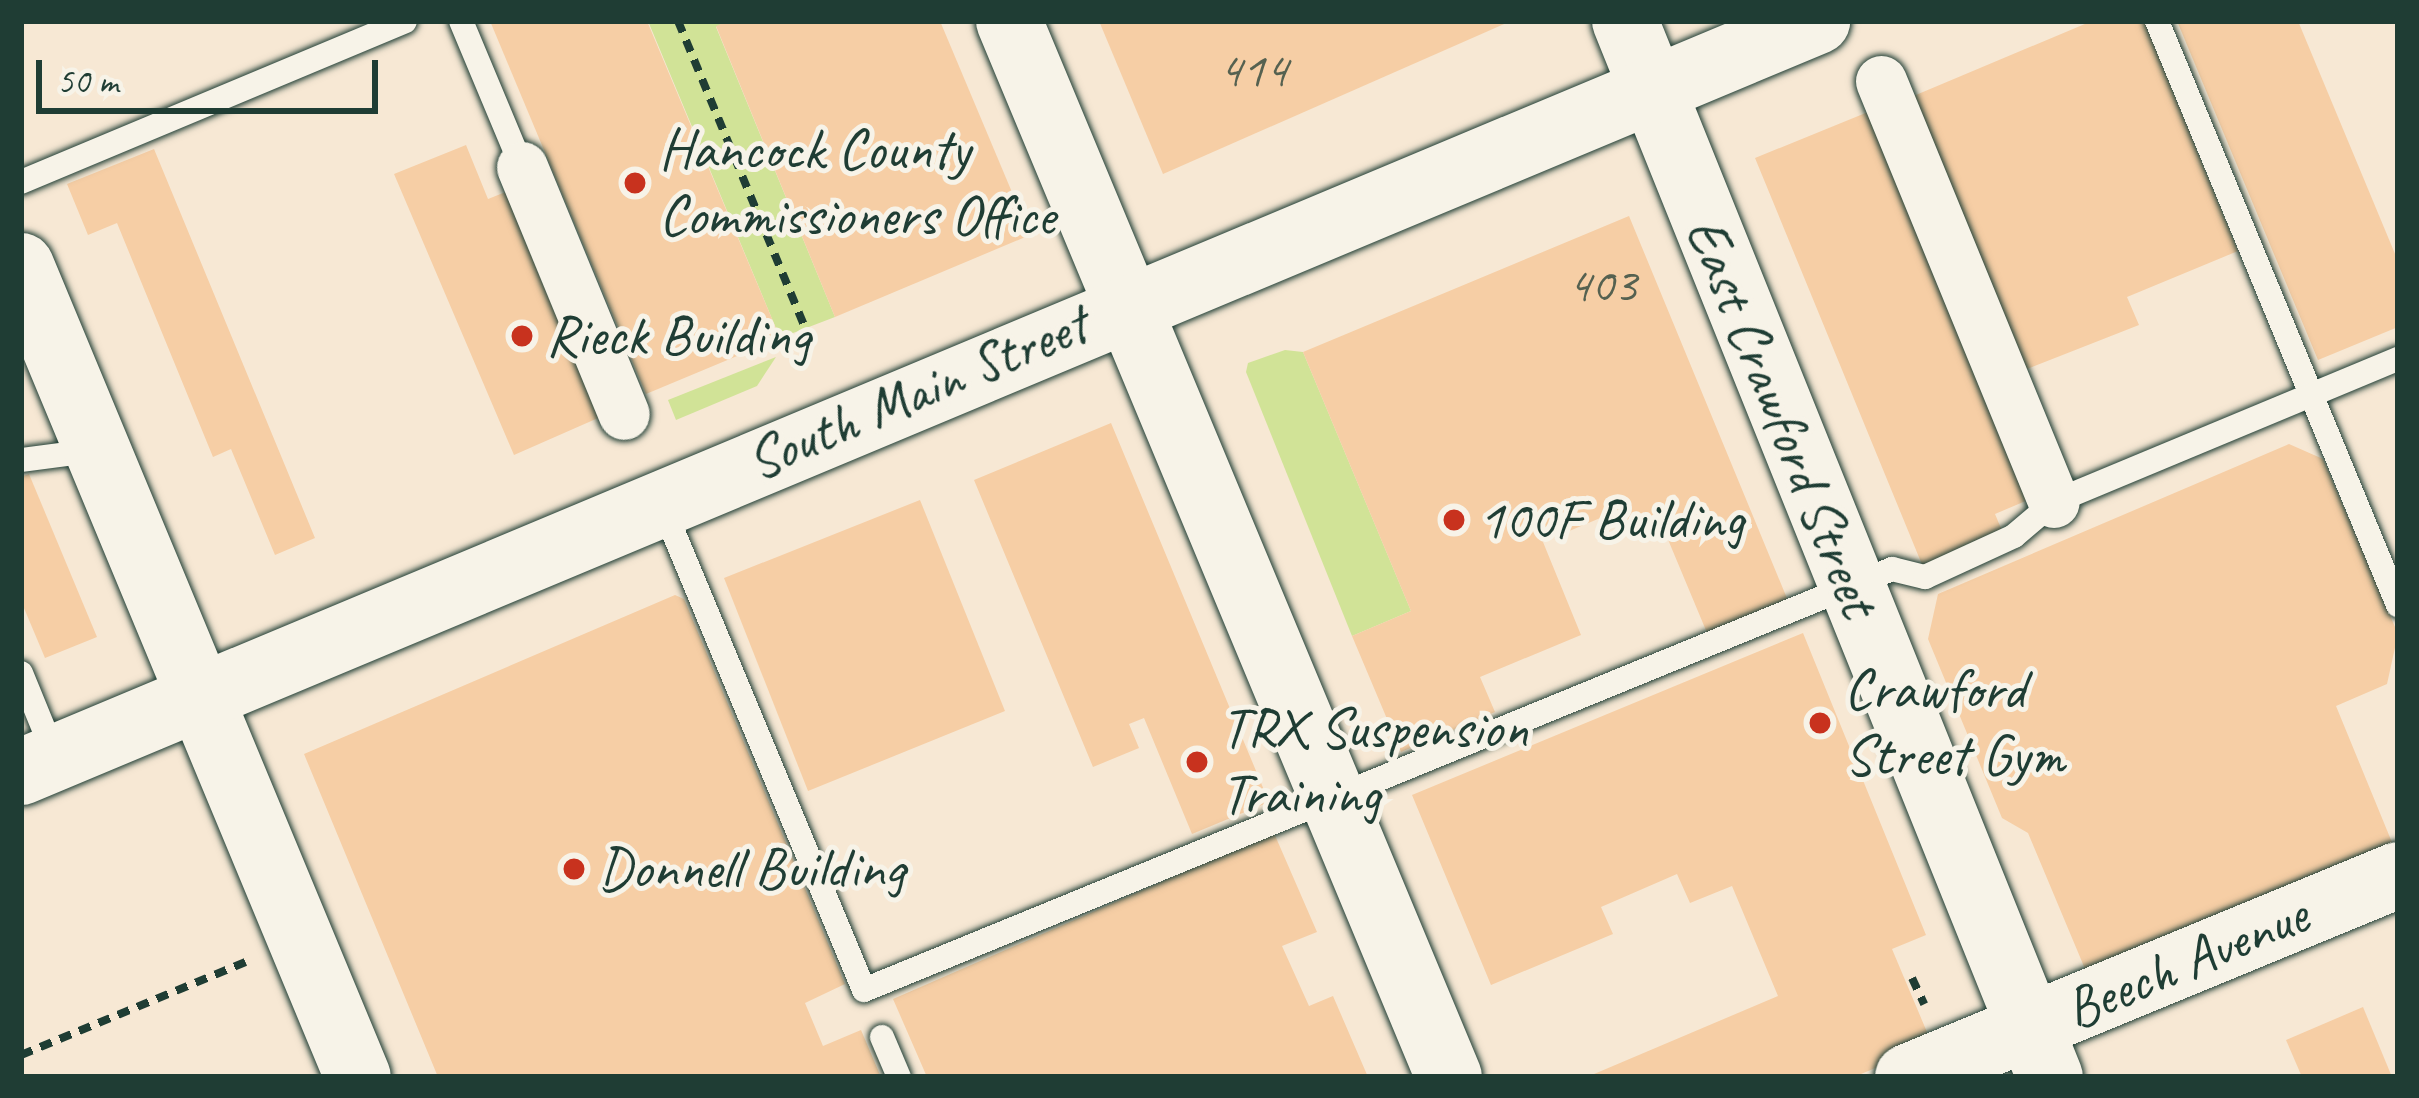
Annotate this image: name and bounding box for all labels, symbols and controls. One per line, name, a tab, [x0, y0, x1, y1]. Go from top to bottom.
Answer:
scale bar	[42, 36, 384, 110]
house number: 414	[1219, 38, 1287, 100]
text: 50 m	[57, 58, 118, 104]
place label: Hancock County Commissioners Office	[659, 116, 1055, 250]
marker: Hancock County Commissioners Office	[622, 170, 648, 196]
street label: East Crawford Street	[1670, 207, 1894, 627]
house number: 403	[1568, 253, 1636, 315]
street label: South Main Street	[735, 290, 1099, 496]
place label: Rieck Building	[546, 302, 811, 370]
marker: Rieck Building	[509, 323, 535, 349]
place label: 100F Building	[1478, 486, 1745, 554]
marker: 100F Building	[1441, 507, 1467, 533]
place label: Crawford Street Gym	[1844, 656, 2064, 790]
place label: TRX Suspension Training	[1221, 695, 1528, 829]
marker: Crawford Street Gym	[1807, 710, 1833, 736]
marker: TRX Suspension Training	[1184, 749, 1210, 775]
place label: Donnell Building	[598, 835, 904, 903]
marker: Donnell Building	[561, 856, 587, 882]
street label: Beech Avenue	[2054, 880, 2318, 1044]

